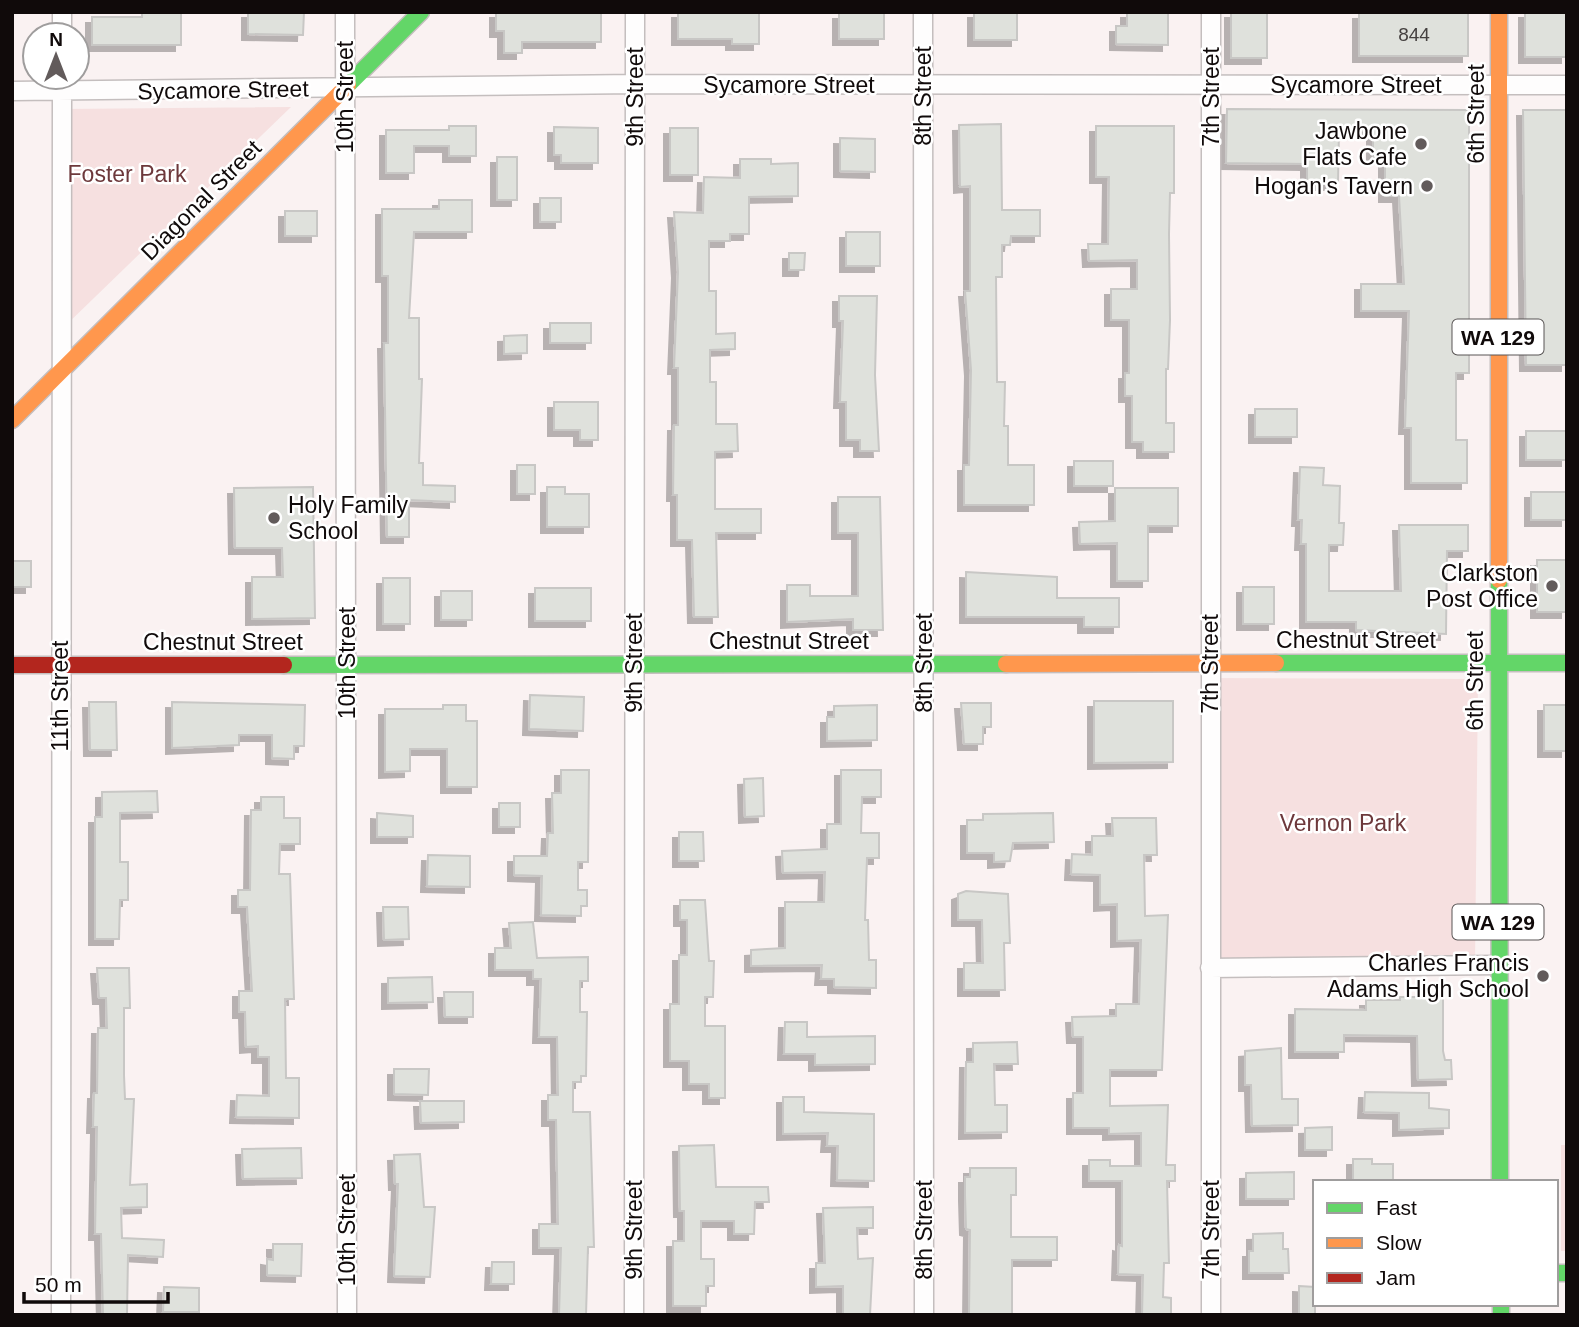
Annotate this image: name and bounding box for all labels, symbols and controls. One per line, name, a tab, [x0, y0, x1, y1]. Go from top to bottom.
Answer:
north arrow	[21, 21, 91, 91]
house number: 844	[1398, 24, 1430, 45]
text: N	[49, 29, 63, 50]
street label: 10th Street	[332, 40, 358, 153]
street label: 8th Street	[910, 46, 936, 146]
street label: 9th Street	[622, 47, 648, 147]
street label: 7th Street	[1198, 47, 1224, 147]
street label: 6th Street	[1463, 64, 1489, 164]
street label: Sycamore Street	[703, 72, 875, 98]
street label: Sycamore Street	[1270, 72, 1442, 98]
street label: Sycamore Street	[137, 75, 309, 104]
place label: Jawbone Flats Cafe	[1302, 118, 1407, 170]
street label: Diagonal Street	[136, 134, 267, 265]
marker: Jawbone Flats Cafe	[1413, 136, 1429, 152]
park label: Foster Park	[68, 161, 187, 187]
place label: Hogan's Tavern	[1254, 173, 1413, 199]
marker: Hogan's Tavern	[1419, 178, 1435, 194]
road number: WA 129	[1452, 320, 1544, 354]
place label: Holy Family School	[288, 492, 409, 544]
marker: Holy Family School	[266, 510, 282, 526]
place label: Clarkston Post Office	[1426, 560, 1538, 612]
marker: Clarkston Post Office	[1544, 578, 1560, 594]
street label: 10th Street	[334, 606, 360, 719]
street label: 9th Street	[621, 613, 647, 713]
street label: 8th Street	[911, 613, 937, 713]
street label: 7th Street	[1197, 614, 1223, 714]
street label: Chestnut Street	[1276, 627, 1437, 653]
street label: Chestnut Street	[709, 628, 870, 654]
street label: Chestnut Street	[143, 629, 304, 655]
street label: 6th Street	[1462, 631, 1488, 731]
street label: 11th Street	[47, 640, 73, 751]
park label: Vernon Park	[1280, 810, 1407, 836]
road number: WA 129	[1452, 904, 1544, 940]
place label: Charles Francis Adams High School	[1327, 950, 1529, 1002]
marker: Charles Francis Adams High School	[1535, 968, 1551, 984]
street label: 10th Street	[334, 1173, 360, 1286]
street label: 9th Street	[621, 1180, 647, 1280]
street label: 8th Street	[911, 1180, 937, 1280]
street label: 7th Street	[1198, 1180, 1224, 1280]
legend	[1313, 1180, 1558, 1306]
text: Fast	[1376, 1196, 1417, 1219]
text: Slow	[1376, 1231, 1422, 1254]
scale bar	[24, 1260, 168, 1304]
text: Jam	[1376, 1266, 1416, 1289]
text: 50 m	[35, 1273, 82, 1296]

